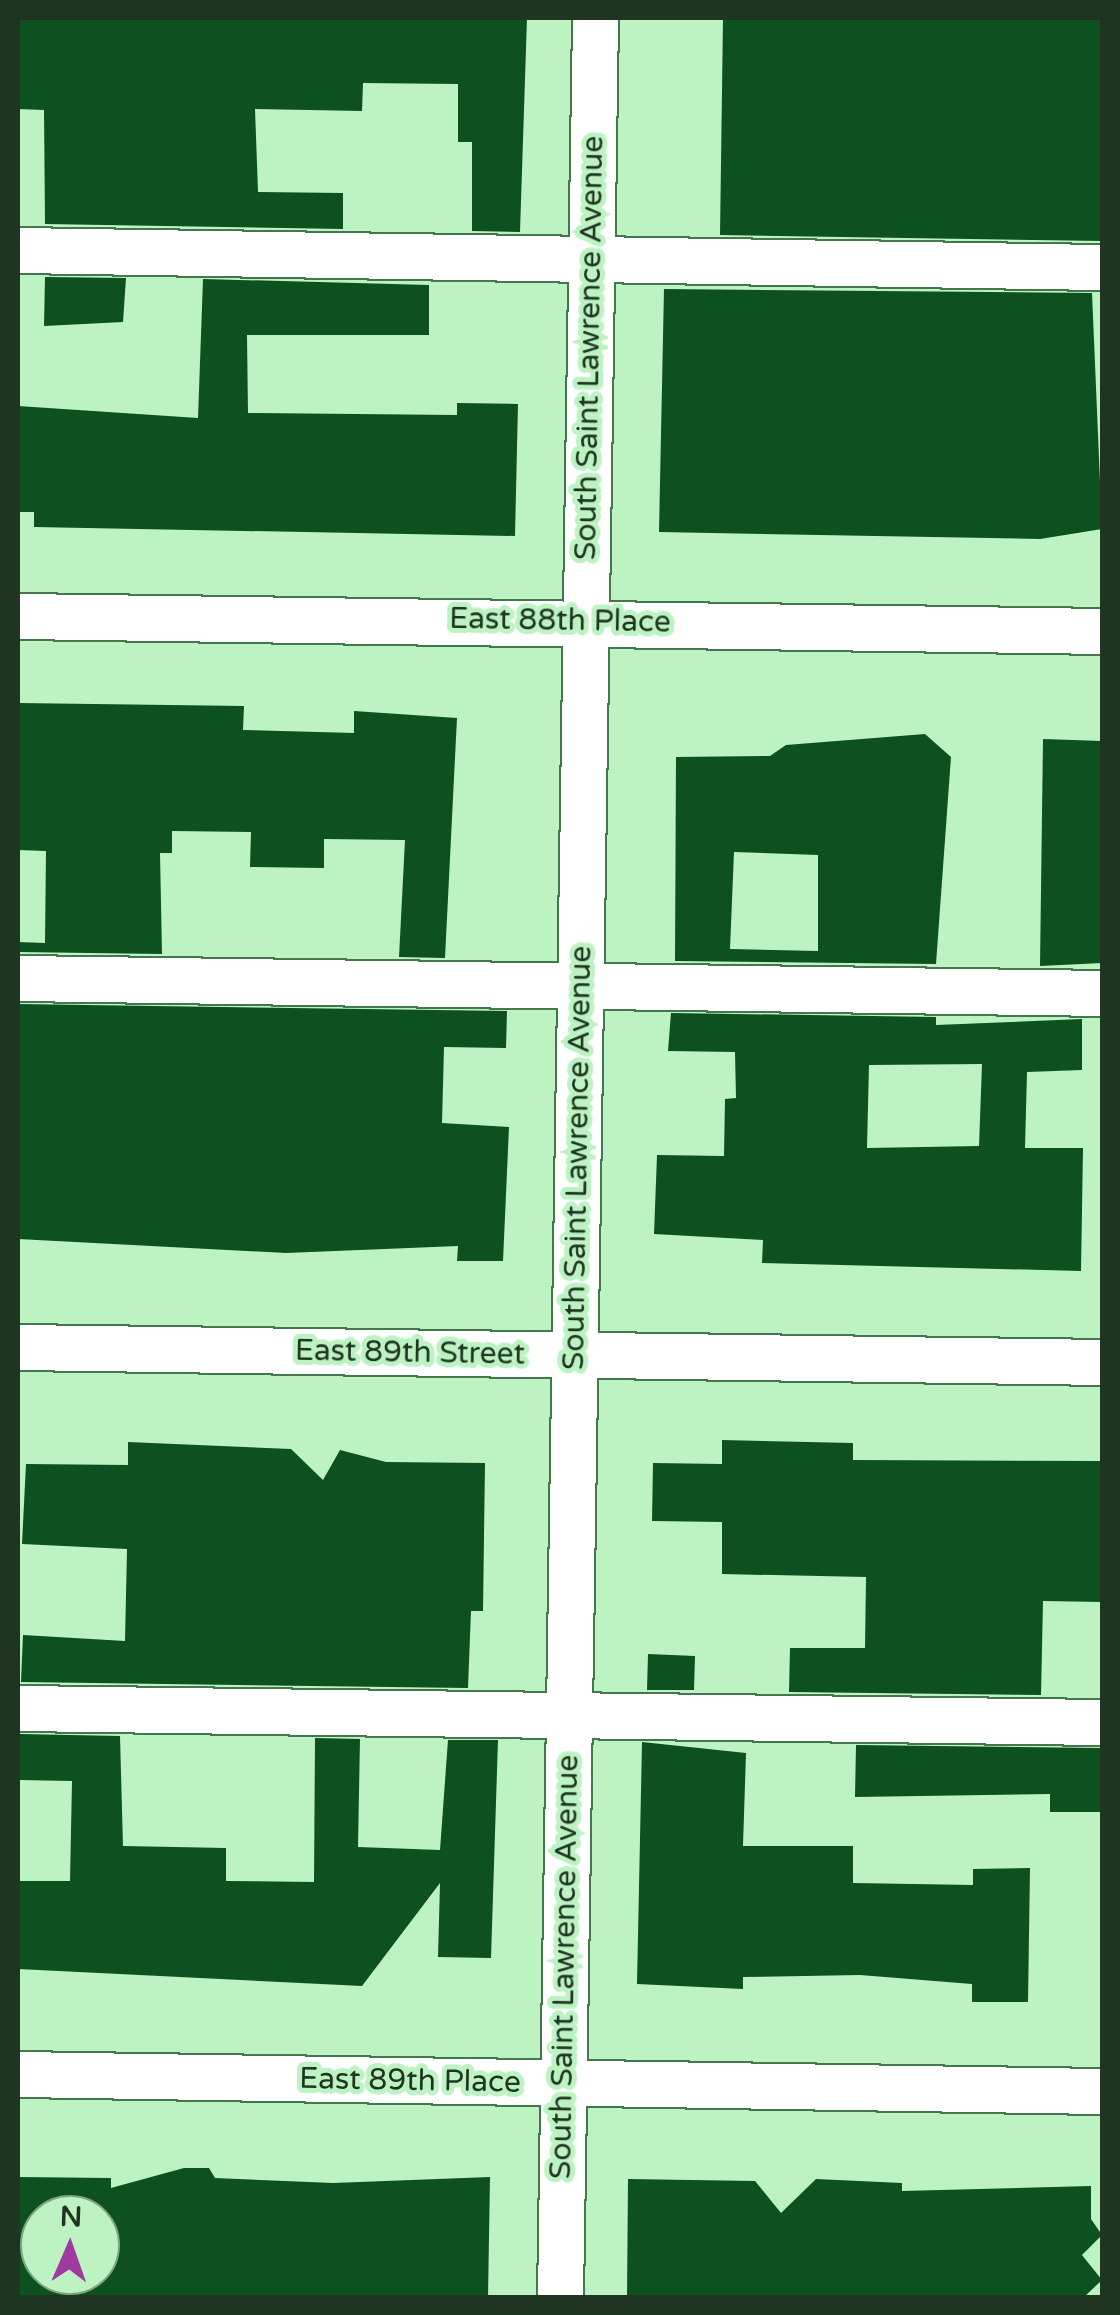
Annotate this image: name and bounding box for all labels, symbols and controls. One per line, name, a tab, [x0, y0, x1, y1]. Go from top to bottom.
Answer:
street label: South Saint Lawrence Avenue	[568, 135, 612, 561]
street label: East 88th Place	[449, 601, 671, 641]
street label: South Saint Lawrence Avenue	[556, 945, 600, 1371]
street label: East 89th Street	[295, 1333, 525, 1373]
street label: South Saint Lawrence Avenue	[543, 1754, 587, 2180]
street label: East 89th Place	[299, 2061, 521, 2101]
north arrow	[20, 2195, 120, 2295]
text: N	[59, 2200, 83, 2234]

